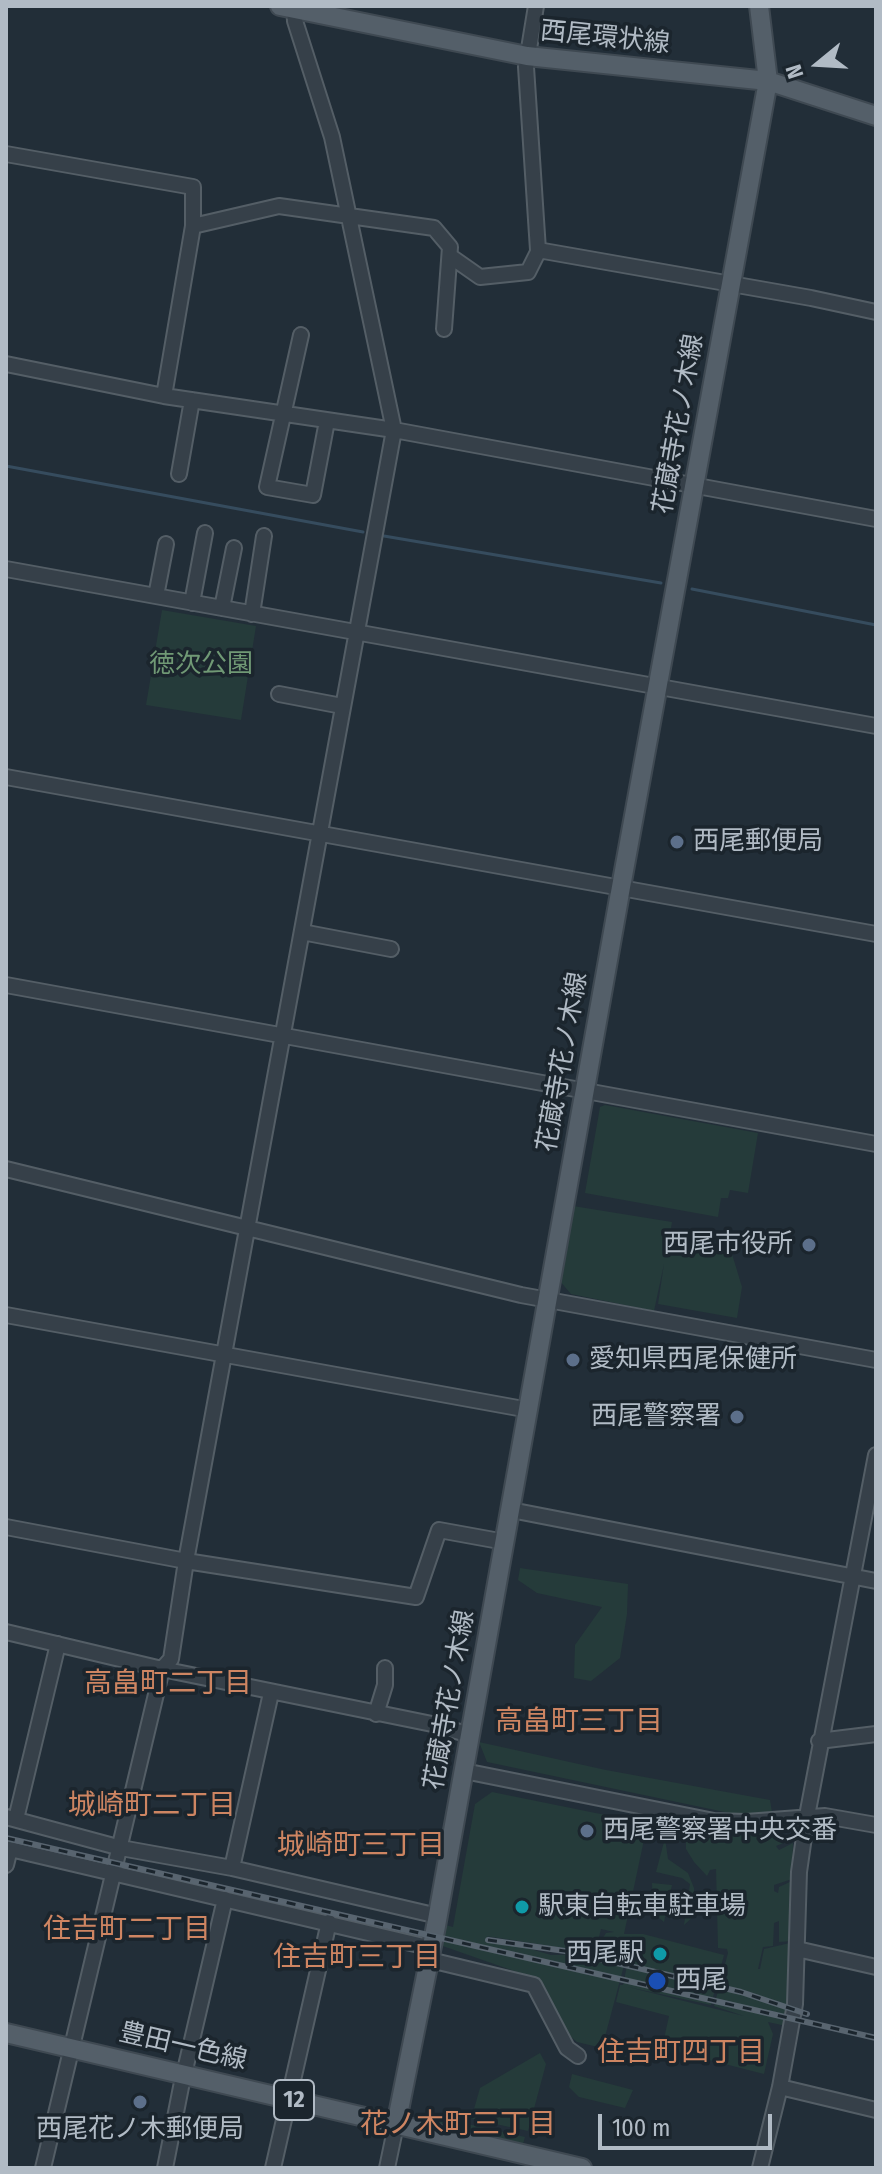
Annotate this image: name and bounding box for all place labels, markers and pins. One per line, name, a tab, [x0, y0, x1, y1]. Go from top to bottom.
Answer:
place label: 西尾郵便局	[693, 826, 823, 858]
marker: 西尾郵便局	[668, 833, 686, 851]
place label: 西尾市役所	[663, 1229, 793, 1261]
marker: 西尾市役所	[800, 1236, 818, 1254]
place label: 愛知県西尾保健所	[589, 1344, 797, 1376]
marker: 愛知県西尾保健所	[564, 1351, 582, 1369]
place label: 西尾警察署	[591, 1401, 721, 1433]
marker: 西尾警察署	[728, 1408, 746, 1426]
place label: 西尾警察署中央交番	[603, 1815, 837, 1847]
marker: 西尾警察署中央交番	[578, 1822, 596, 1840]
place label: 駅東自転車駐車場	[538, 1891, 746, 1923]
marker: 駅東自転車駐車場	[513, 1898, 531, 1916]
place label: 西尾駅	[566, 1938, 644, 1970]
marker: 西尾駅	[651, 1945, 669, 1963]
place label: 西尾	[675, 1965, 727, 1997]
marker: 西尾	[646, 1970, 668, 1992]
marker: 西尾花ノ木郵便局	[131, 2093, 149, 2111]
place label: 西尾花ノ木郵便局	[36, 2114, 244, 2146]

